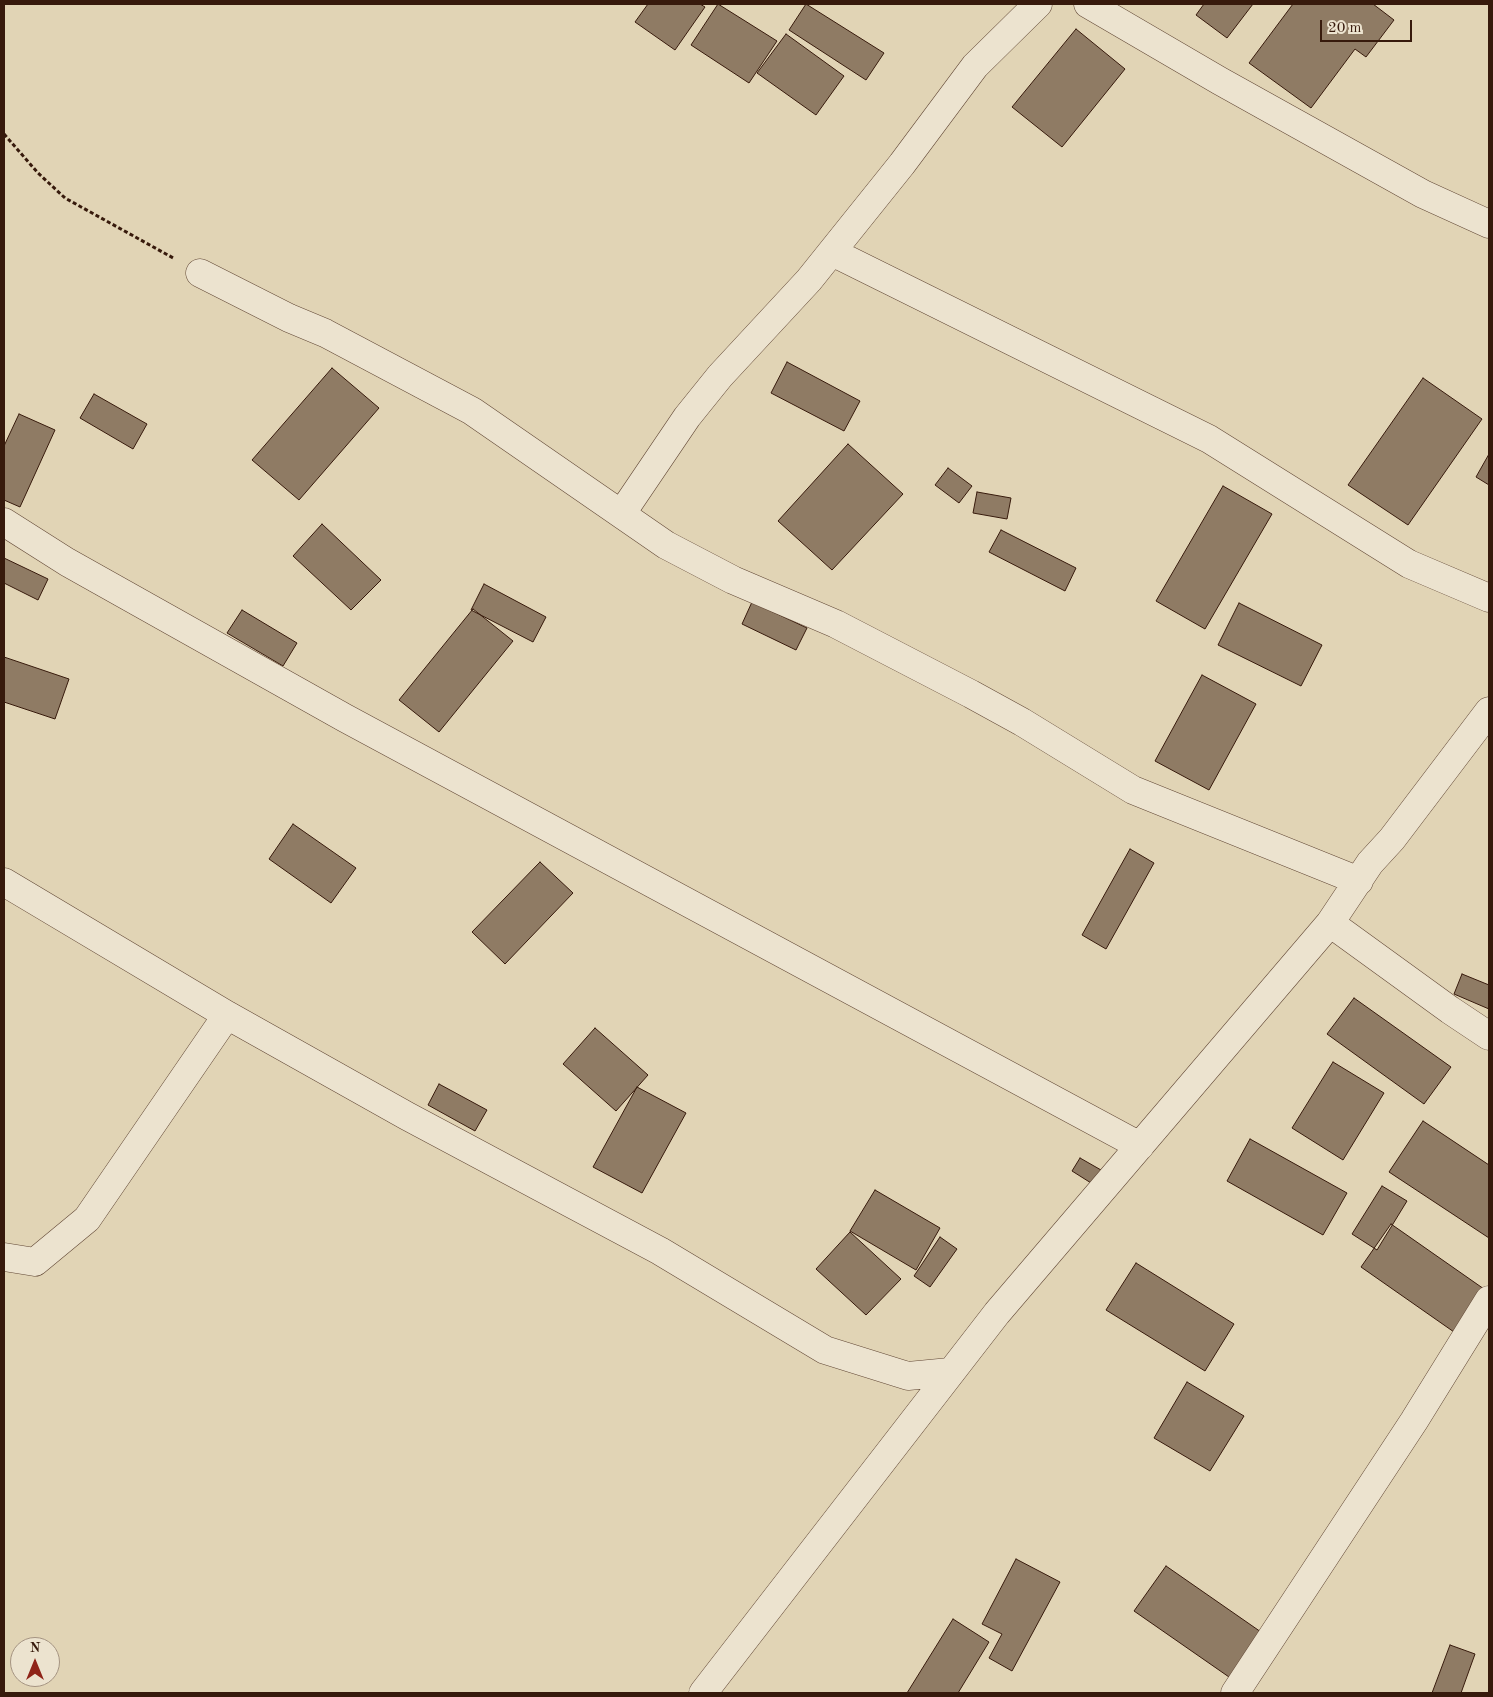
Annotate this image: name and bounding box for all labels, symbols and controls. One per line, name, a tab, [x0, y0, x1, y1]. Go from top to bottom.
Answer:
scale bar	[1323, 10, 1416, 42]
text: 20 m	[1328, 21, 1362, 36]
north arrow	[10, 1637, 60, 1687]
text: N	[30, 1641, 40, 1655]

